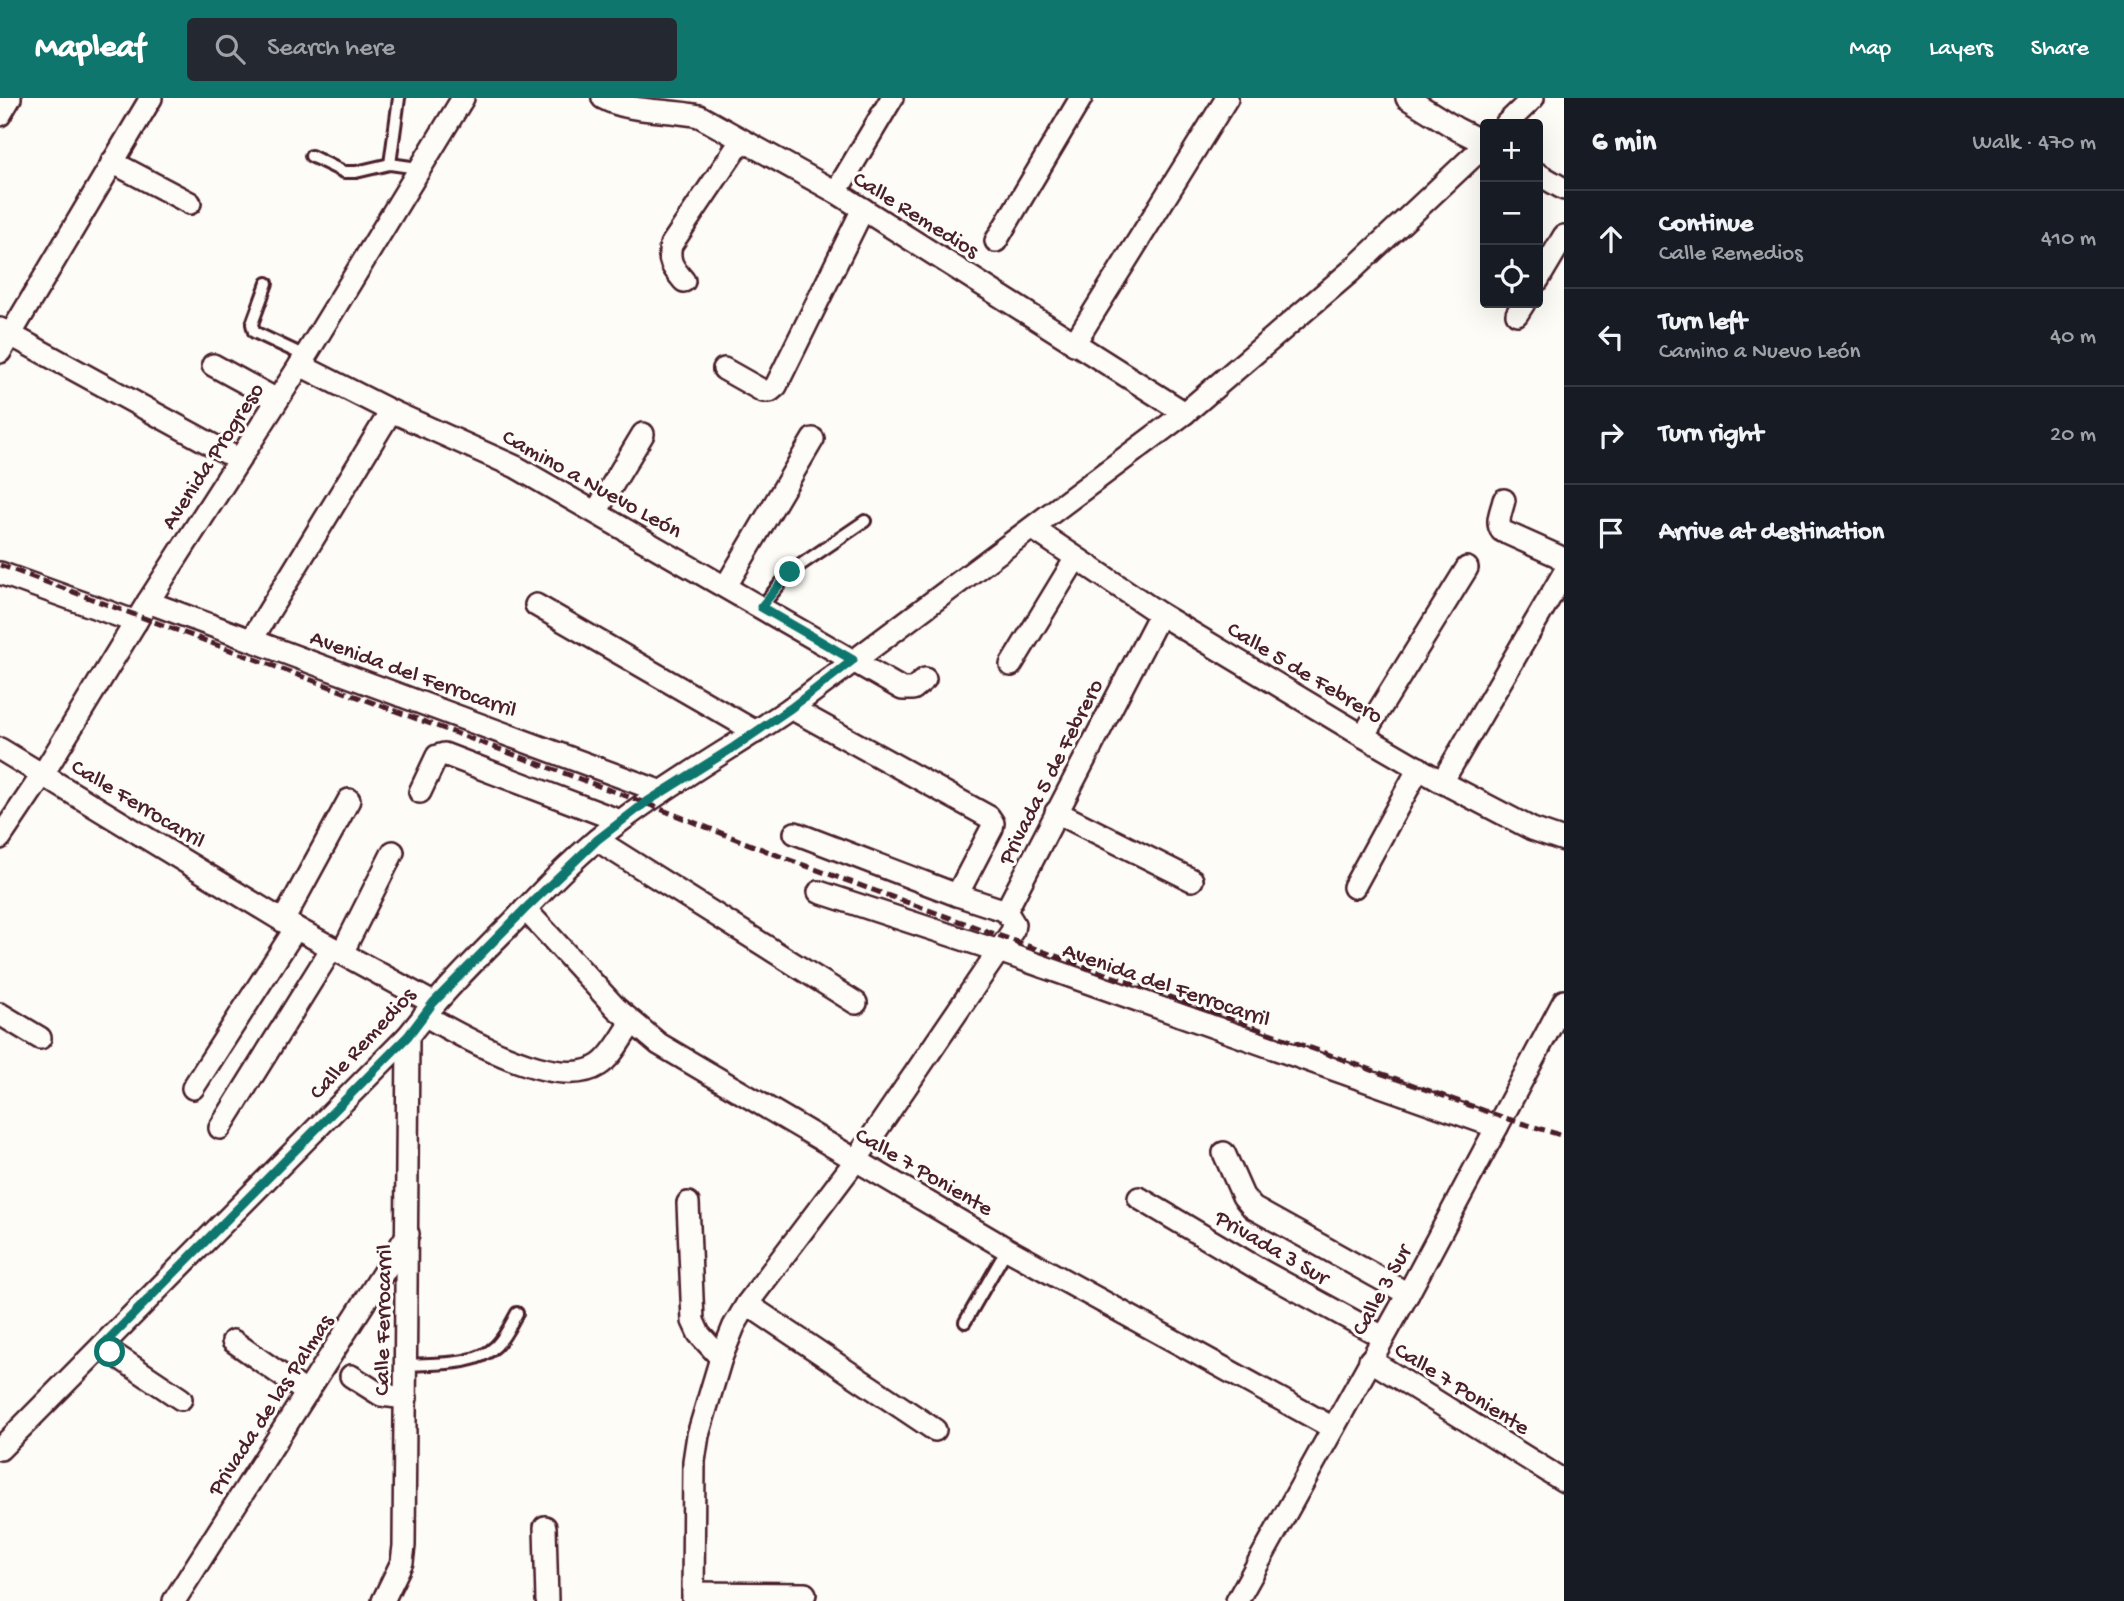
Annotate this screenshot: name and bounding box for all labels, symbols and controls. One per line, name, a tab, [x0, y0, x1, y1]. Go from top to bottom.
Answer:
search box	[187, 18, 677, 81]
text: Mapleaf	[35, 30, 145, 68]
icon: search	[211, 30, 249, 68]
text: Search here	[267, 34, 395, 65]
text: Map	[1849, 35, 1891, 64]
text: Layers	[1929, 35, 1993, 64]
text: Share	[2031, 35, 2089, 64]
map controls	[1480, 119, 1543, 308]
button: +	[1480, 119, 1543, 182]
text: 6 min	[1592, 126, 1656, 161]
text: Walk · 470 m	[1973, 130, 2096, 157]
street label: Calle Remedios	[847, 166, 984, 266]
button: −	[1480, 182, 1543, 245]
text: Continue	[1659, 210, 1753, 241]
icon: ahead	[1592, 220, 1630, 258]
text: 410 m	[2041, 226, 2096, 253]
text: Calle Remedios	[1659, 241, 1803, 268]
button: locate	[1480, 245, 1543, 308]
text: Turn left	[1659, 308, 1747, 339]
icon: left	[1592, 318, 1630, 356]
text: 40 m	[2050, 324, 2096, 351]
text: Camino a Nuevo León	[1659, 339, 1860, 366]
street label: Avenida Progreso	[156, 378, 271, 535]
icon: right	[1592, 416, 1630, 454]
text: Turn right	[1659, 420, 1763, 451]
text: 20 m	[2050, 422, 2096, 449]
street label: Camino a Nuevo León	[497, 424, 686, 546]
icon: arrive	[1592, 514, 1630, 552]
text: Arrive at destination	[1659, 518, 1884, 549]
route end	[774, 556, 805, 587]
street label: Calle 5 de Febrero	[1221, 617, 1387, 731]
street label: Avenida del Ferrocarril	[306, 625, 520, 725]
street label: Privada 5 de Febrero	[993, 675, 1111, 871]
street label: Calle Ferrocarril	[65, 754, 209, 856]
street label: Avenida del Ferrocarril	[1058, 938, 1273, 1035]
street label: Calle Remedios	[305, 982, 423, 1106]
street label: Calle 7 Poniente	[850, 1123, 998, 1224]
street label: Privada 3 Sur	[1208, 1205, 1335, 1294]
street label: Calle 3 Sur	[1347, 1239, 1420, 1341]
street label: Calle Ferrocarril	[370, 1244, 399, 1396]
street label: Privada de las Palmas	[203, 1310, 341, 1503]
route start	[94, 1336, 125, 1367]
street label: Calle 7 Poniente	[1388, 1338, 1535, 1443]

